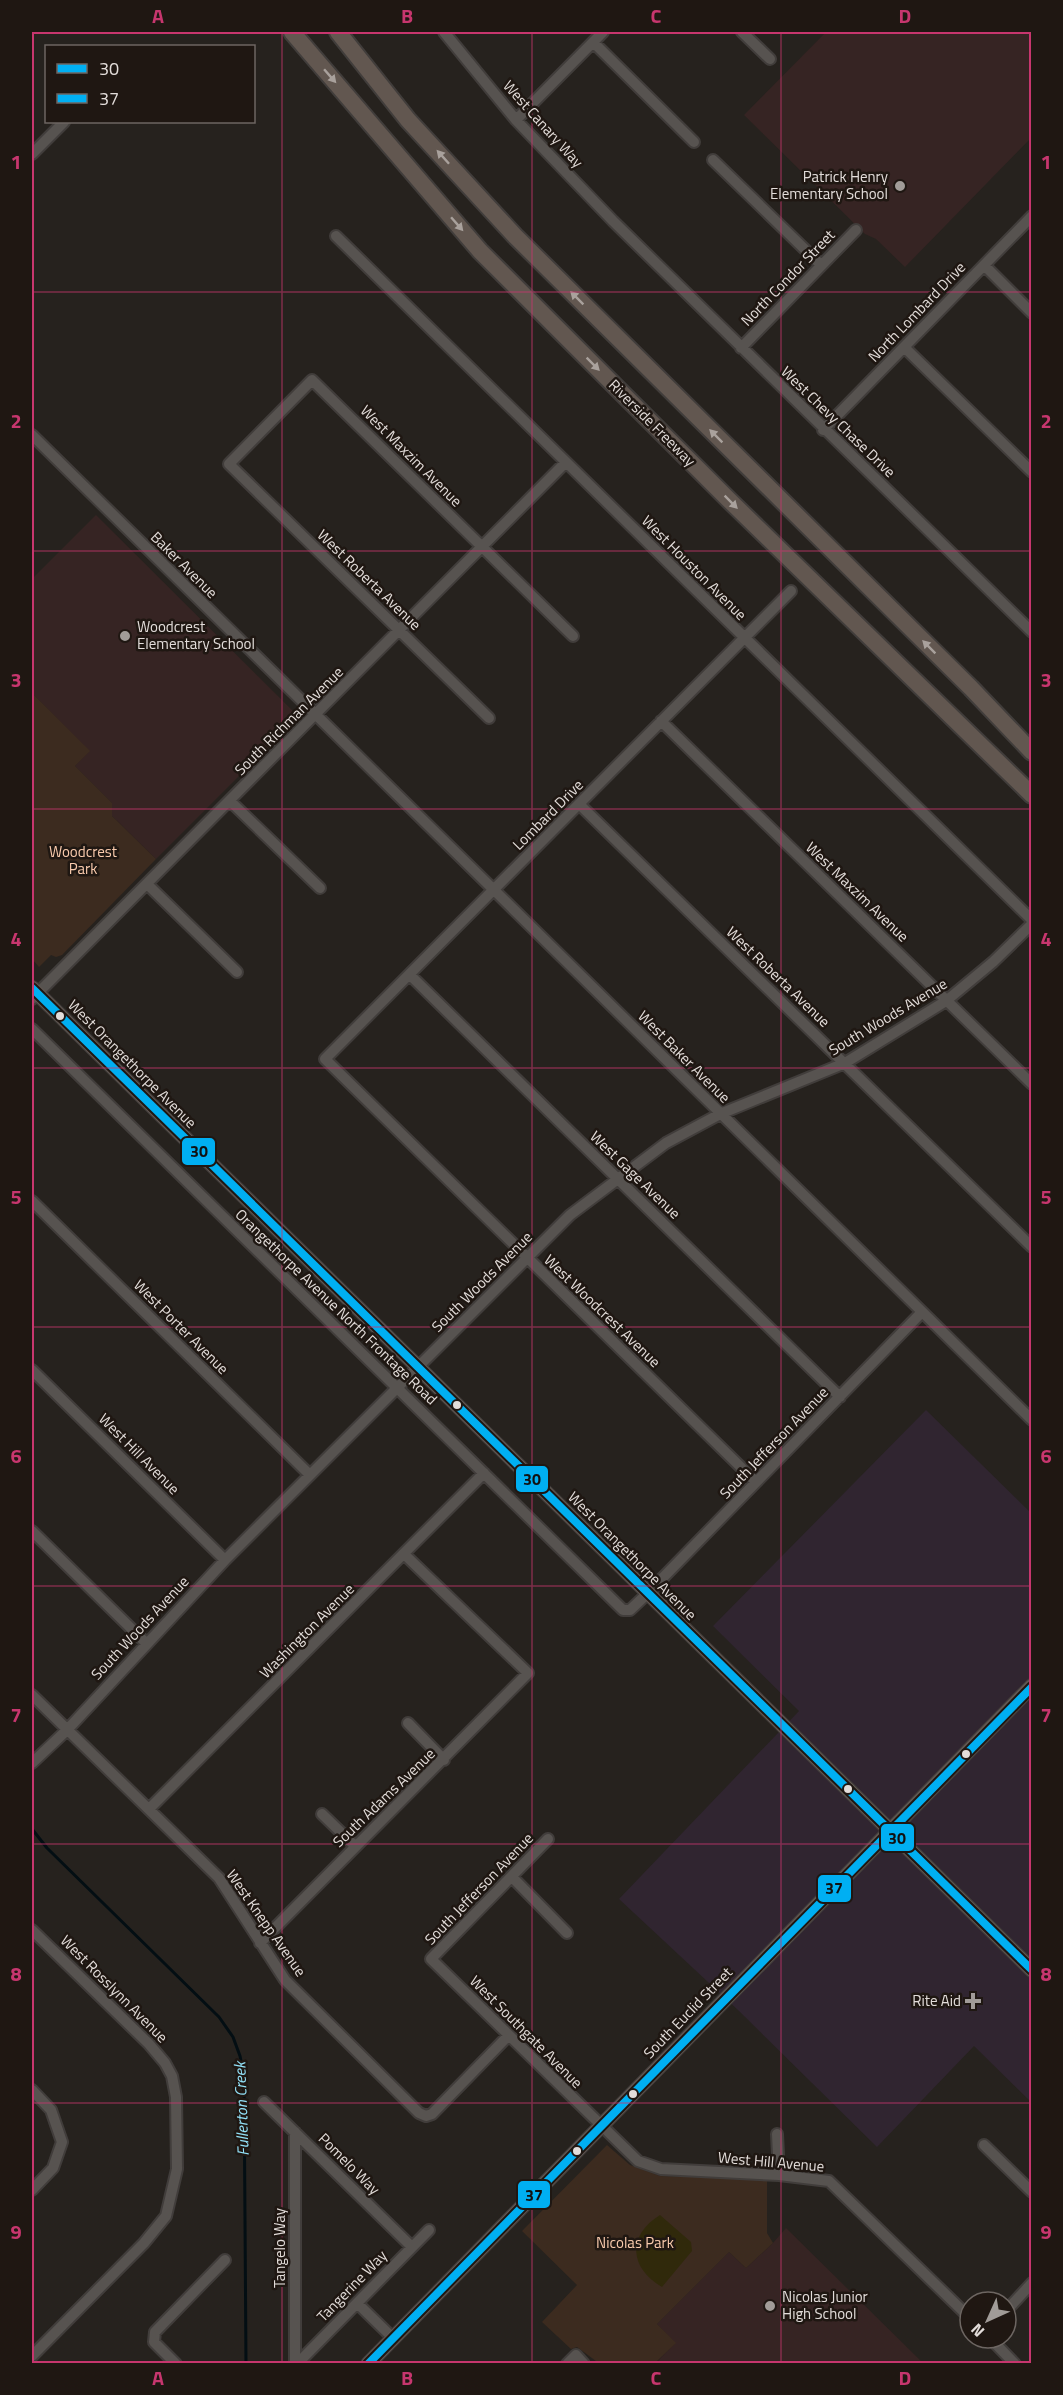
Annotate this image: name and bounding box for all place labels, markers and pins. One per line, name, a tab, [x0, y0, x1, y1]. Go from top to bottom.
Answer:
place label: Patrick Henry Elementary School	[770, 165, 888, 205]
marker: Patrick Henry Elementary School	[893, 179, 907, 193]
place label: Woodcrest Elementary School	[137, 615, 255, 655]
marker: Woodcrest Elementary School	[118, 629, 132, 643]
unlabelled marker	[54, 1010, 66, 1022]
unlabelled marker	[451, 1399, 463, 1411]
unlabelled marker	[960, 1748, 972, 1760]
unlabelled marker	[842, 1783, 854, 1795]
place label: Rite Aid	[912, 1989, 961, 2012]
marker: Rite Aid	[966, 1994, 980, 2008]
unlabelled marker	[627, 2088, 639, 2100]
unlabelled marker	[571, 2145, 583, 2157]
place label: Nicolas Junior High School	[782, 2285, 868, 2325]
marker: Nicolas Junior High School	[763, 2299, 777, 2313]

